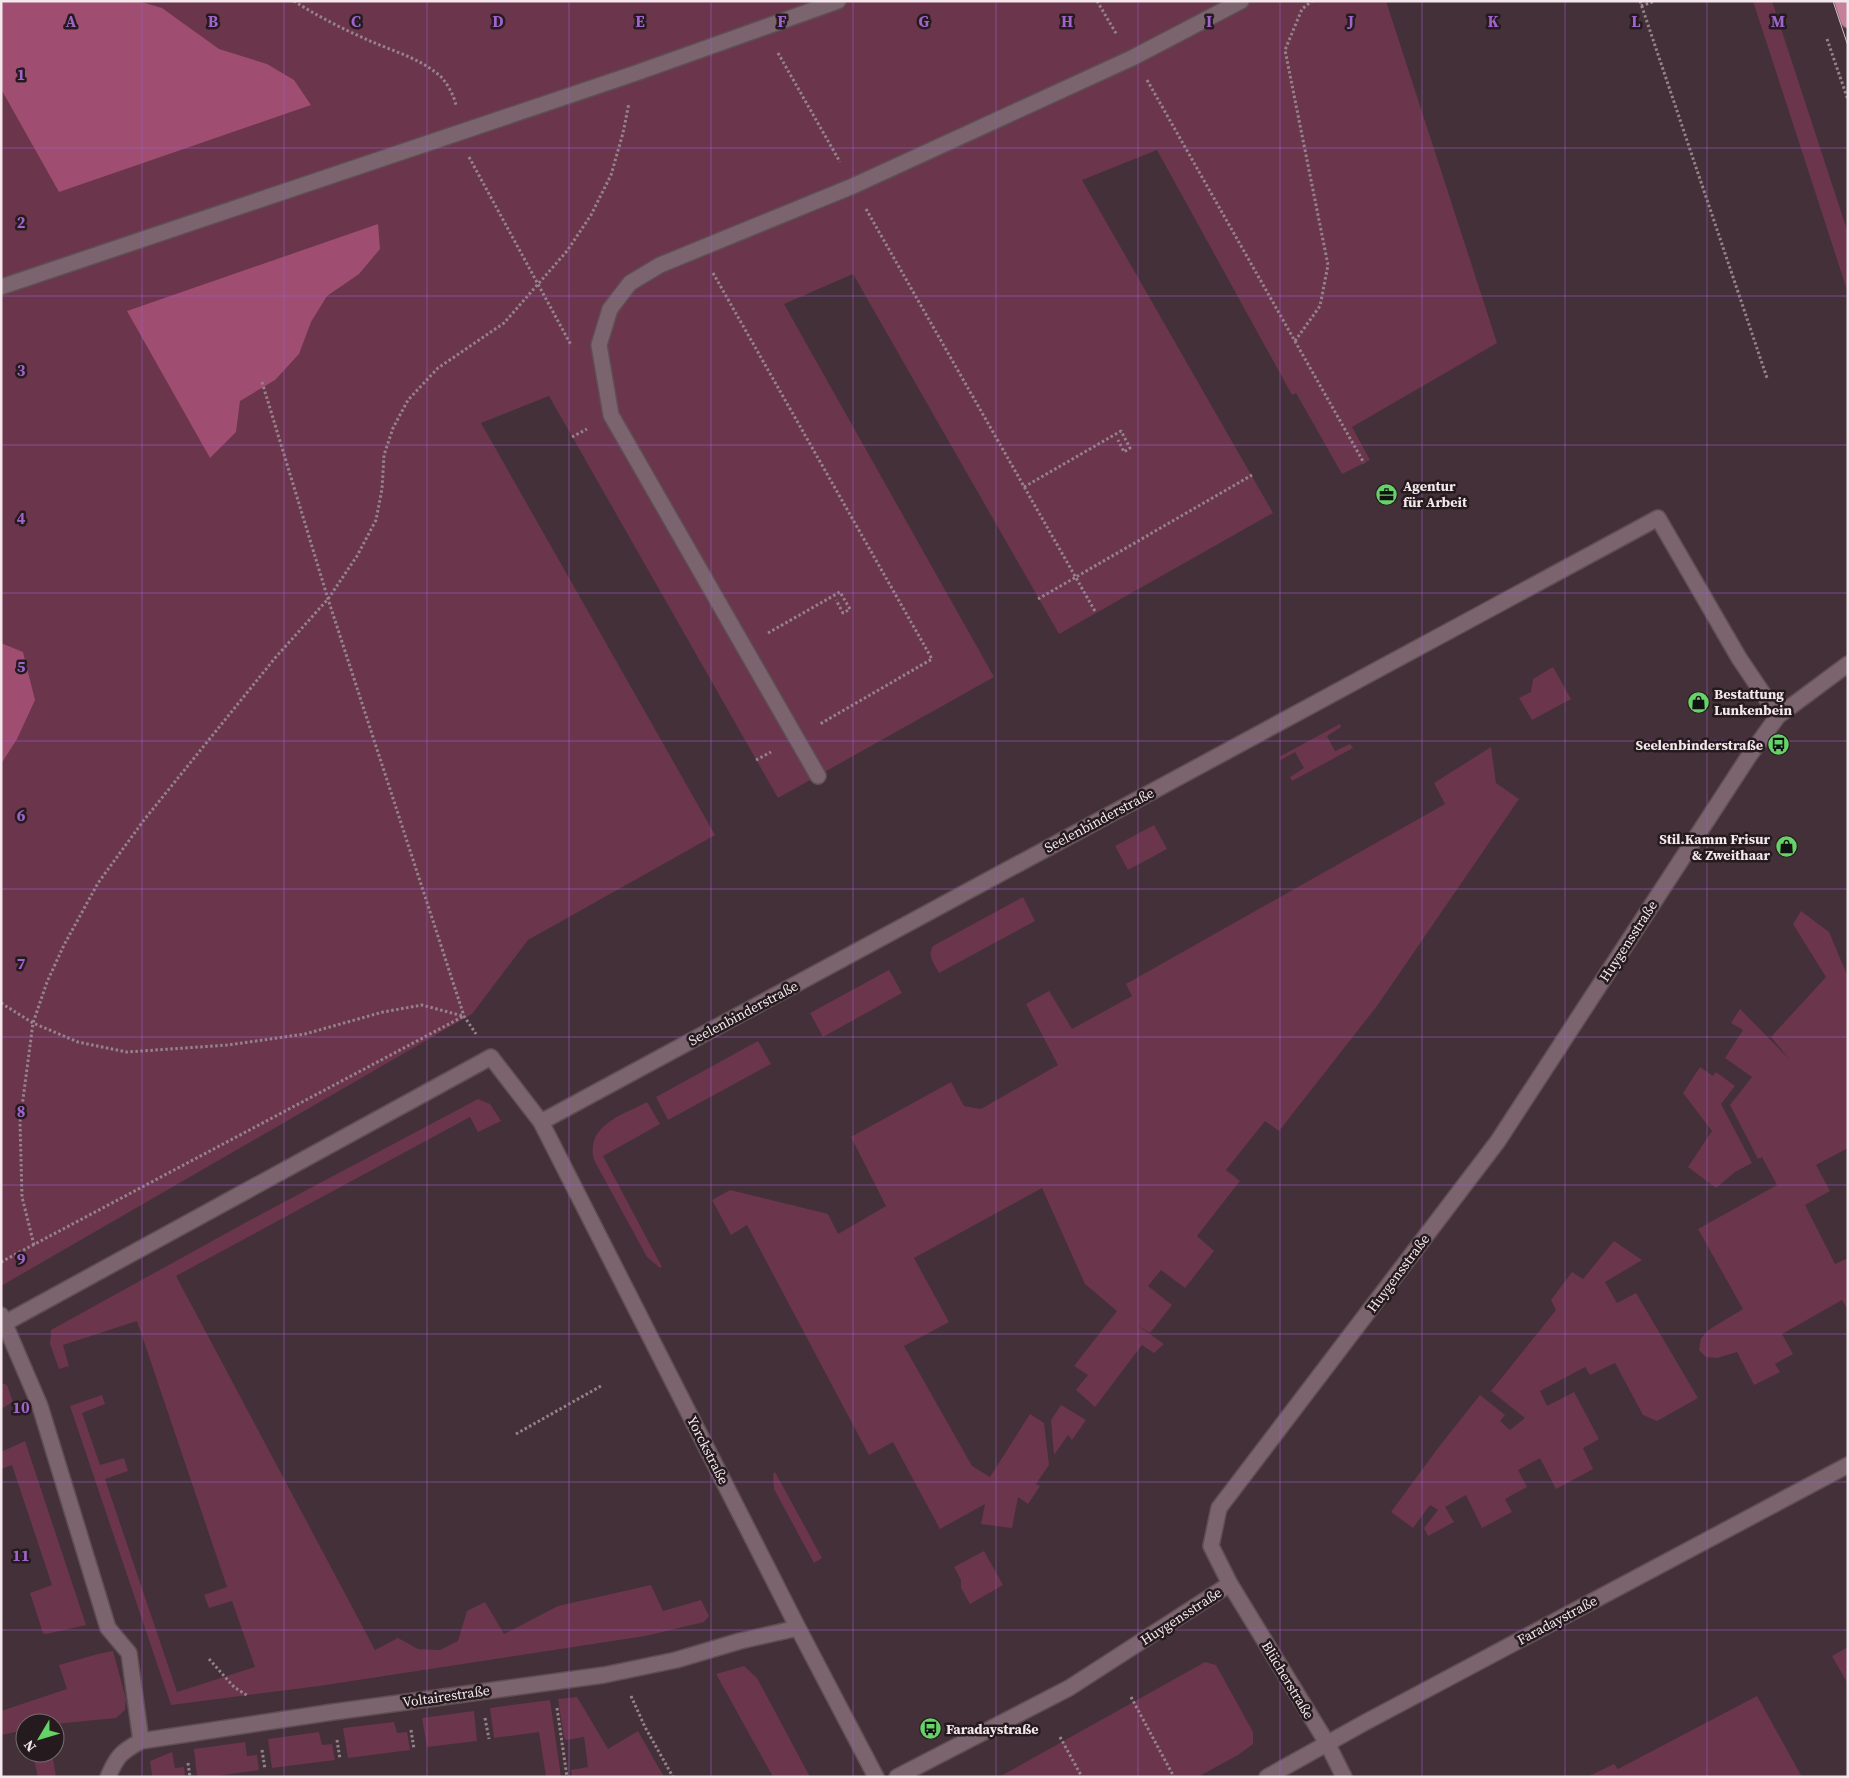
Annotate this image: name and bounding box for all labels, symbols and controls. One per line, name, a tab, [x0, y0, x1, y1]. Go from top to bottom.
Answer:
text: A	[66, 10, 77, 32]
text: B	[208, 10, 219, 32]
text: C	[351, 10, 361, 32]
text: D	[492, 10, 504, 32]
text: E	[635, 10, 645, 32]
text: F	[777, 10, 787, 32]
text: G	[919, 10, 930, 32]
text: H	[1061, 10, 1073, 32]
text: I	[1206, 10, 1212, 32]
text: J	[1347, 10, 1354, 32]
text: K	[1487, 10, 1499, 32]
text: L	[1631, 10, 1641, 32]
text: M	[1771, 10, 1785, 32]
text: 1	[17, 63, 25, 85]
text: 2	[17, 211, 26, 233]
text: 3	[17, 359, 26, 381]
place label: Agentur für Arbeit	[1403, 476, 1468, 512]
office icon: Agentur für Arbeit	[1375, 482, 1399, 506]
text: 4	[17, 507, 26, 529]
text: 5	[17, 655, 26, 677]
place label: Bestattung Lunkenbein	[1714, 684, 1792, 720]
shop icon: Bestattung Lunkenbein	[1686, 690, 1710, 714]
bus stop icon: Seelenbinderstraße	[1767, 733, 1791, 757]
place label: Seelenbinderstraße	[1636, 735, 1763, 755]
street label: Seelenbinderstraße	[1041, 783, 1157, 857]
text: 6	[17, 804, 26, 826]
place label: Stil.Kamm Frisur & Zweithaar	[1659, 829, 1770, 865]
shop icon: Stil.Kamm Frisur & Zweithaar	[1774, 835, 1798, 859]
street label: Huygensstraße	[1594, 896, 1662, 986]
text: 7	[17, 952, 26, 974]
street label: Seelenbinderstraße	[685, 976, 801, 1050]
text: 8	[17, 1100, 25, 1122]
street label: Huygensstraße	[1362, 1230, 1434, 1316]
text: 9	[17, 1248, 26, 1270]
text: 10	[12, 1396, 30, 1418]
street label: Yorckstraße	[682, 1412, 734, 1488]
text: 11	[12, 1544, 30, 1566]
street label: Huygensstraße	[1136, 1582, 1226, 1650]
street label: Faradaystraße	[1513, 1590, 1601, 1650]
street label: Blücherstraße	[1257, 1637, 1319, 1723]
street label: Voltairestraße	[401, 1680, 491, 1712]
north arrow	[15, 1713, 65, 1763]
bus stop icon: Faradaystraße	[918, 1717, 942, 1741]
place label: Faradaystraße	[946, 1719, 1038, 1739]
text: N	[19, 1736, 41, 1756]

